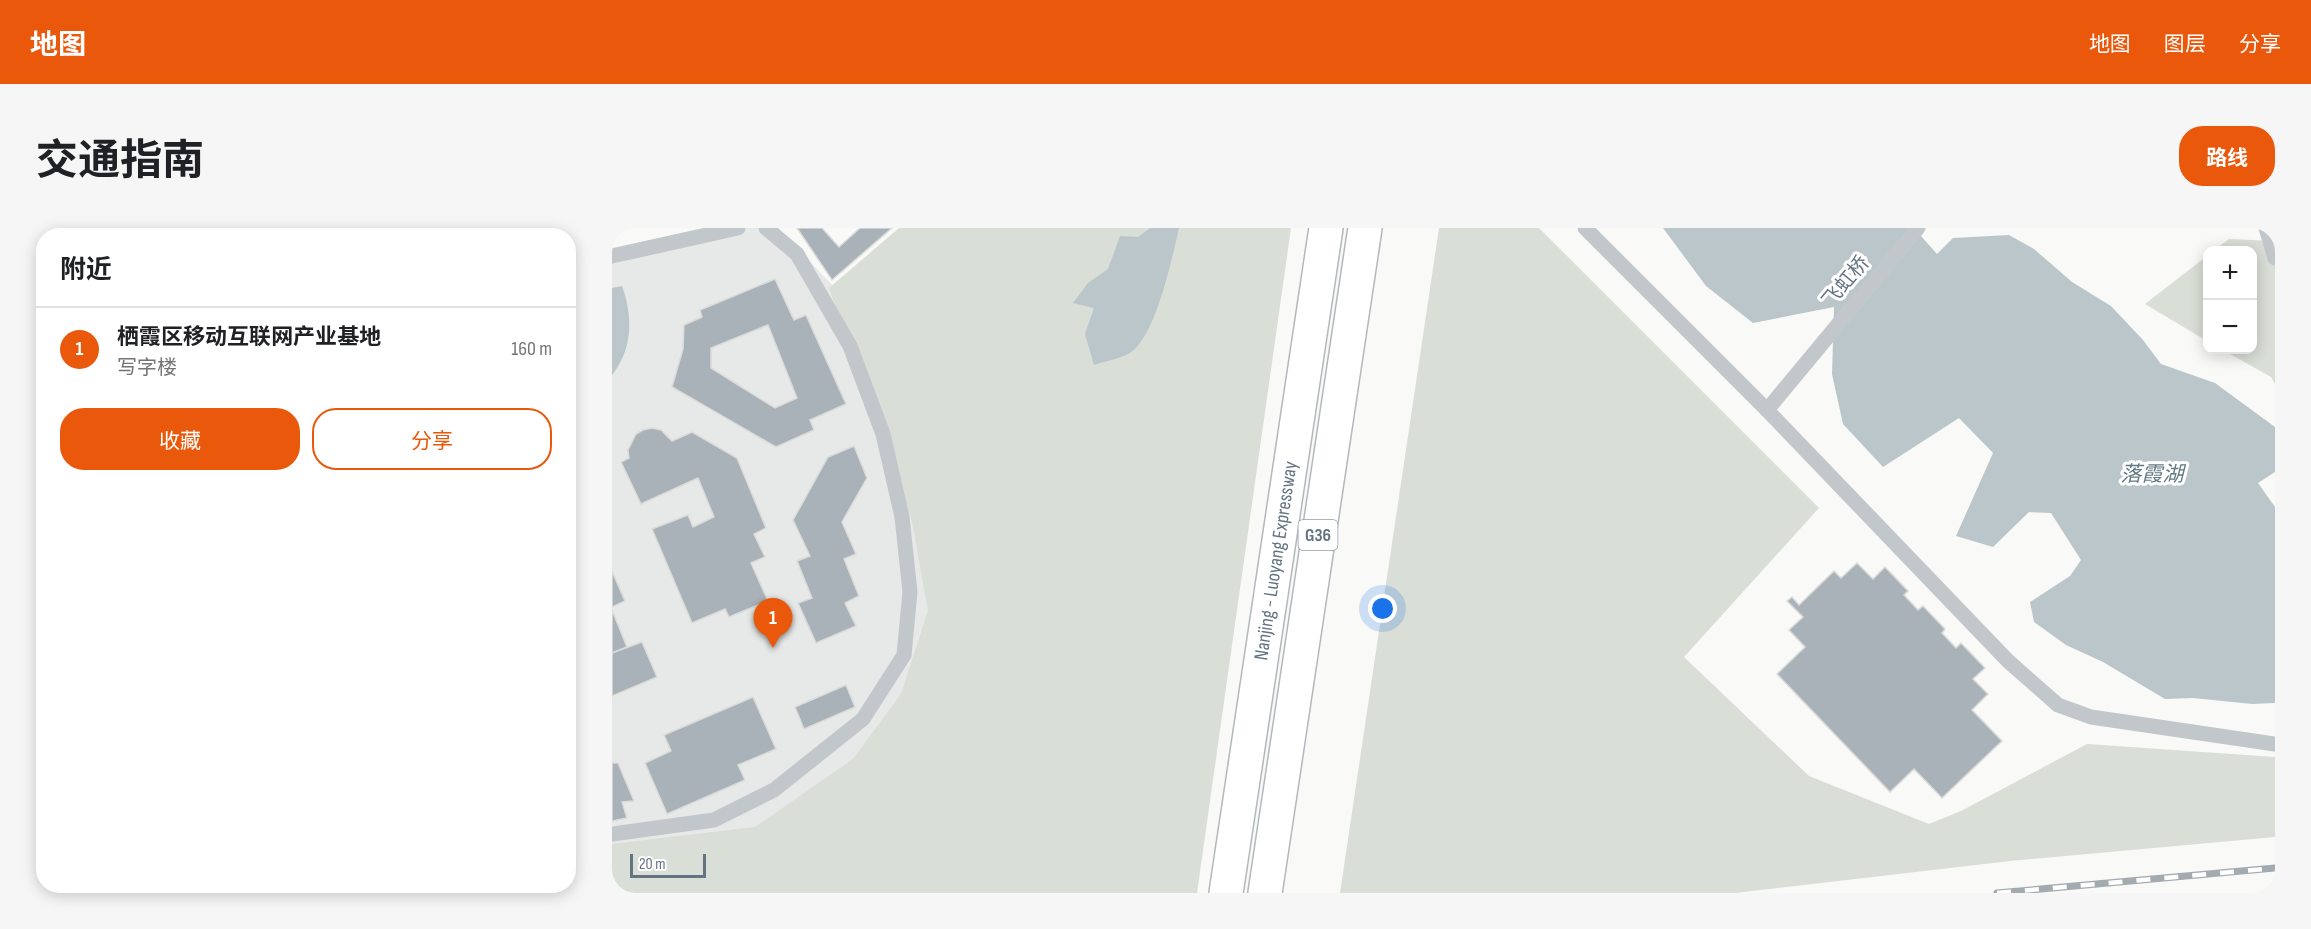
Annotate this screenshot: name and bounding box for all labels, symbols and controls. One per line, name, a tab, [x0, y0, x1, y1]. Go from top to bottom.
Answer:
text: 地图	[30, 29, 86, 62]
text: 地图	[2089, 32, 2131, 57]
text: 图层	[2164, 32, 2206, 57]
text: 分享	[2239, 32, 2281, 57]
button: 路线	[2179, 126, 2275, 186]
text: 交通指南	[36, 136, 204, 187]
map controls	[2203, 246, 2257, 354]
button: +	[2203, 246, 2257, 300]
street label: 飞虹桥	[1818, 251, 1874, 313]
text: 附近	[60, 255, 112, 286]
button: −	[2203, 300, 2257, 354]
text: 栖霞区移动互联网产业基地	[117, 324, 381, 351]
text: 1	[76, 337, 83, 361]
text: 160 m	[511, 337, 552, 361]
text: 写字楼	[117, 356, 177, 380]
button: 收藏	[60, 408, 300, 470]
button: 分享	[312, 408, 552, 470]
street label: Nanjing - Luoyang Expressway	[1249, 459, 1303, 662]
water label: 落霞湖	[2121, 462, 2186, 487]
road number: G36	[1298, 520, 1338, 550]
your location	[1368, 594, 1397, 623]
pin: 1	[754, 598, 792, 648]
scale bar	[630, 851, 706, 878]
text: 20 m	[639, 855, 666, 874]

